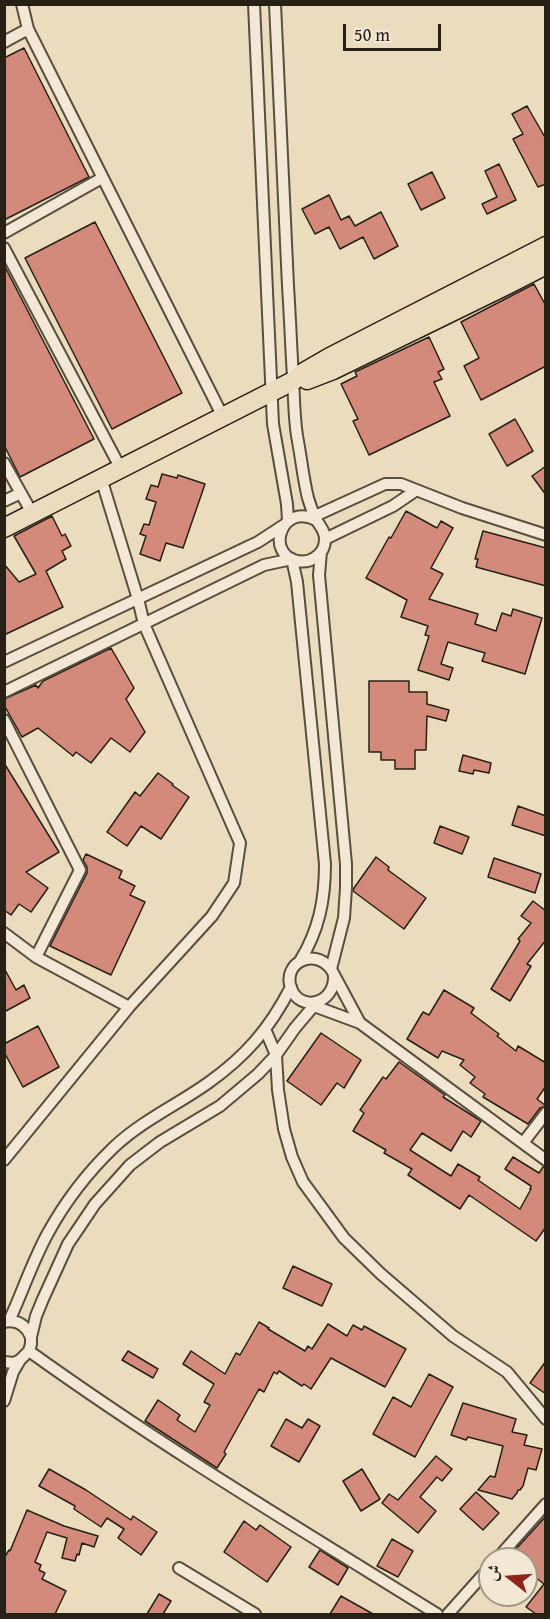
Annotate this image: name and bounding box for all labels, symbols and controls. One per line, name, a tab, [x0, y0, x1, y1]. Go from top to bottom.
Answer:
scale bar	[346, 12, 444, 50]
text: 50 m	[354, 21, 390, 48]
north arrow	[478, 1547, 538, 1607]
text: ش	[479, 1561, 506, 1583]

